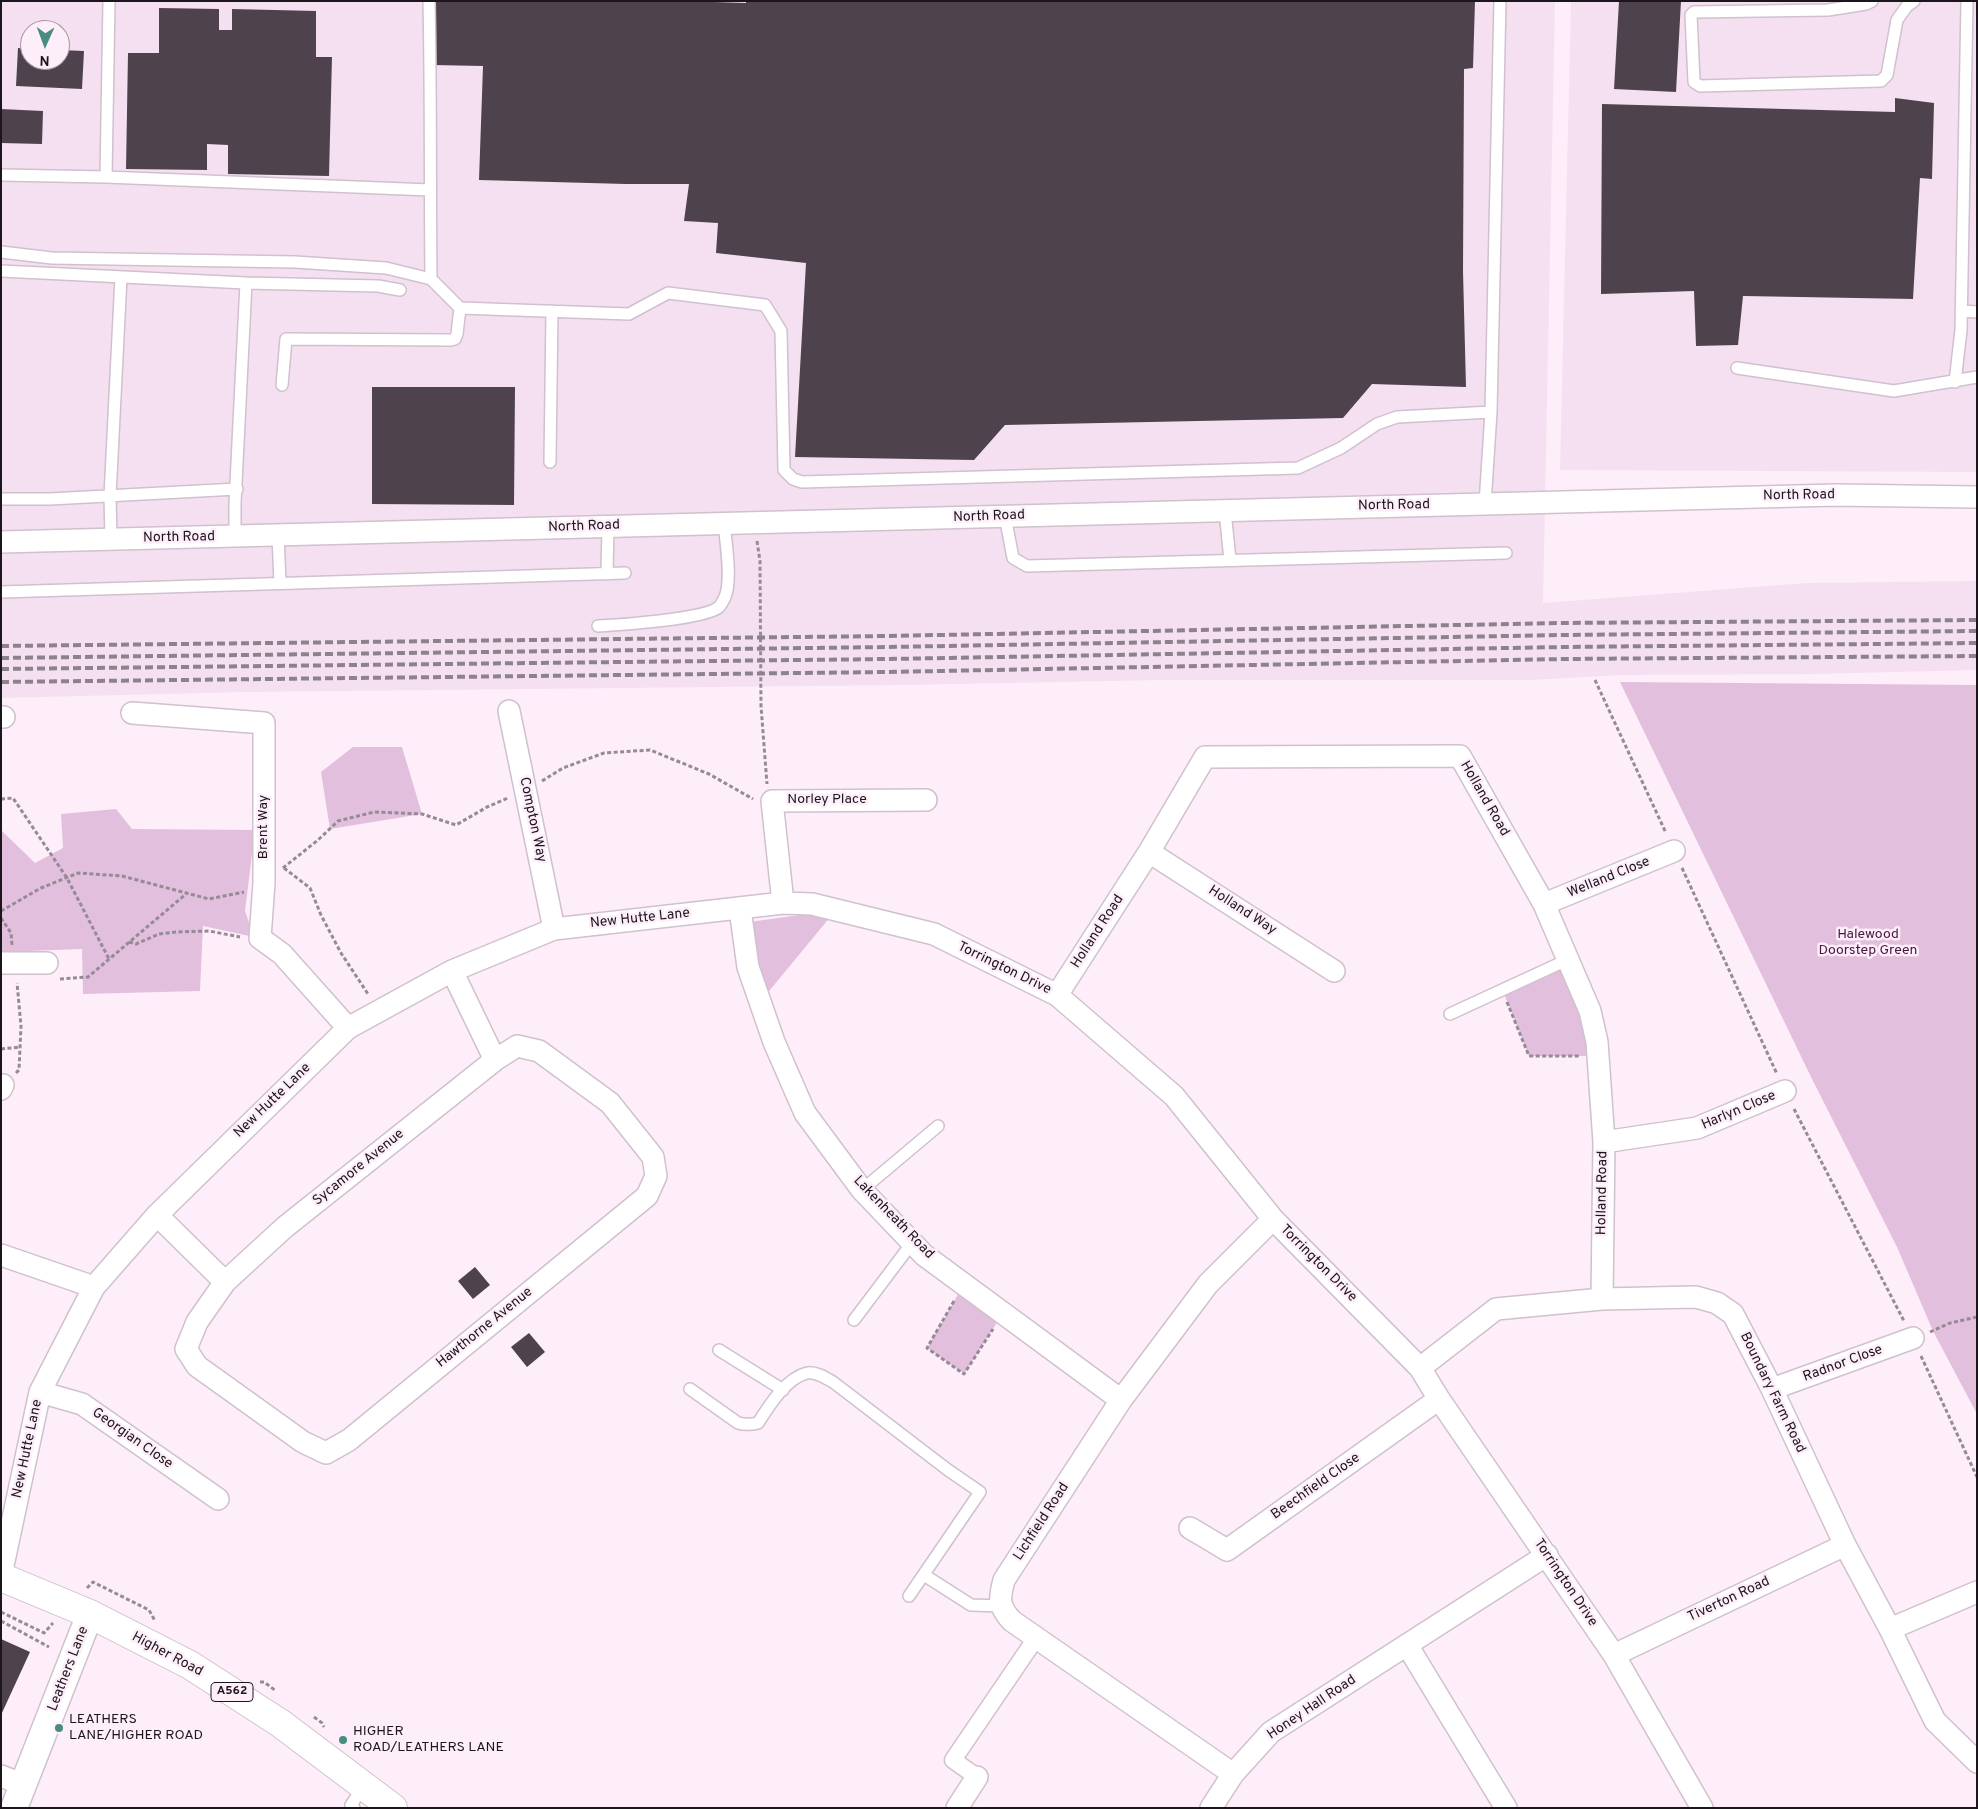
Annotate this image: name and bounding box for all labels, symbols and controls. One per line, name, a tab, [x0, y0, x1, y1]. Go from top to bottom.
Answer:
north arrow	[20, 20, 70, 70]
text: N	[39, 51, 50, 68]
street label: North Road	[1763, 487, 1835, 505]
street label: North Road	[1358, 497, 1430, 515]
street label: North Road	[953, 507, 1025, 527]
street label: North Road	[548, 517, 620, 537]
street label: North Road	[143, 529, 215, 547]
street label: Holland Road	[1456, 758, 1512, 840]
street label: Compton Way	[515, 776, 549, 864]
street label: Norley Place	[787, 792, 867, 808]
street label: Brent Way	[256, 795, 272, 859]
street label: Welland Close	[1565, 854, 1653, 902]
street label: Holland Way	[1205, 883, 1279, 939]
street label: Holland Road	[1068, 892, 1128, 972]
street label: New Hutte Lane	[589, 905, 691, 933]
park label: Halewood Doorstep Green	[1818, 927, 1918, 960]
street label: Torrington Drive	[954, 939, 1054, 999]
street label: New Hutte Lane	[231, 1060, 315, 1142]
street label: Harlyn Close	[1699, 1088, 1779, 1134]
street label: Sycamore Avenue	[310, 1126, 408, 1210]
street label: Holland Road	[1594, 1151, 1612, 1235]
street label: Lakenheath Road	[849, 1173, 937, 1263]
street label: Torrington Drive	[1276, 1222, 1360, 1306]
street label: Hawthorne Avenue	[434, 1284, 536, 1372]
street label: Boundary Farm Road	[1735, 1330, 1809, 1456]
street label: Radnor Close	[1801, 1342, 1885, 1386]
street label: New Hutte Lane	[9, 1398, 47, 1500]
street label: Georgian Close	[88, 1405, 176, 1473]
street label: Beechfield Close	[1268, 1450, 1364, 1524]
street label: Lichfield Road	[1011, 1480, 1073, 1564]
street label: Torrington Drive	[1529, 1536, 1601, 1630]
street label: Tiverton Road	[1685, 1574, 1773, 1626]
street label: Leathers Lane	[45, 1624, 93, 1714]
street label: Higher Road	[129, 1629, 205, 1681]
street label: Honey Hall Road	[1264, 1672, 1360, 1744]
road number: A562	[211, 1682, 253, 1701]
place label: LEATHERS LANE/HIGHER ROAD	[69, 1712, 203, 1744]
marker: LEATHERS LANE/HIGHER ROAD	[53, 1722, 65, 1734]
place label: HIGHER ROAD/LEATHERS LANE	[353, 1724, 504, 1756]
marker: HIGHER ROAD/LEATHERS LANE	[337, 1734, 349, 1746]

